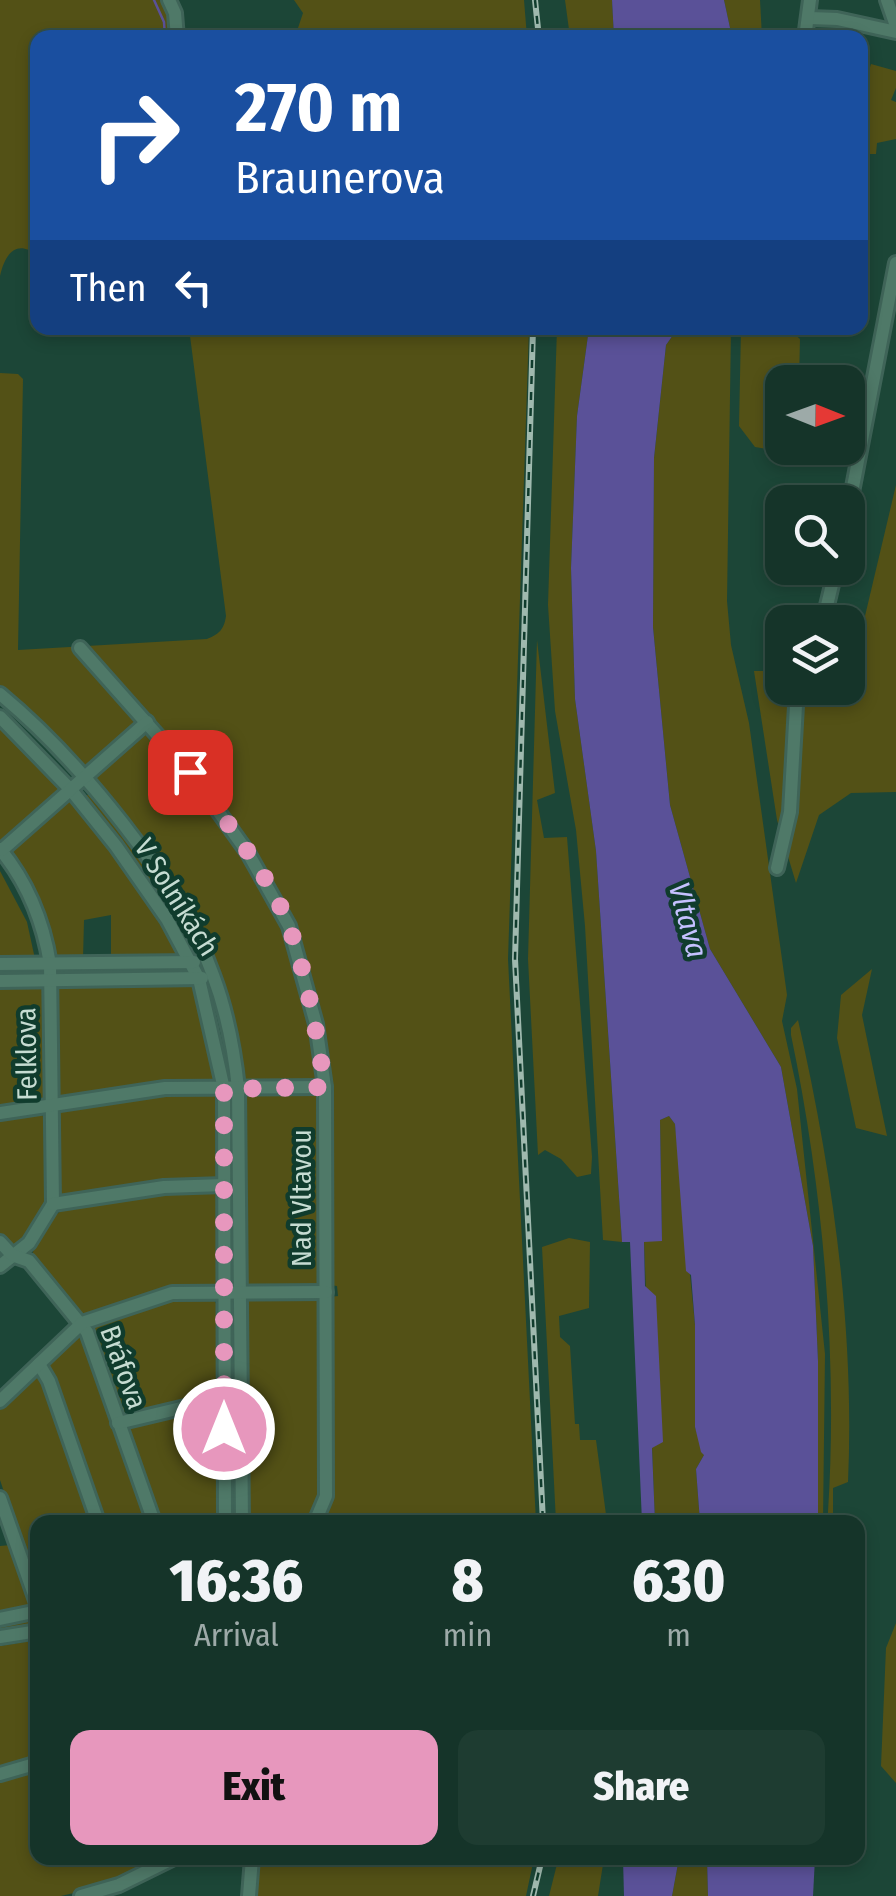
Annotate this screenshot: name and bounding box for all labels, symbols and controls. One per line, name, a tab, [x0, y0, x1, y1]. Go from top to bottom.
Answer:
text: 270 m	[235, 66, 402, 150]
icon: right	[70, 70, 200, 200]
text: Braunerova	[235, 151, 445, 205]
icon: left	[166, 260, 221, 315]
text: Then	[70, 265, 146, 311]
north arrow	[765, 365, 865, 465]
map controls	[765, 365, 865, 705]
button: search	[765, 485, 865, 585]
button: layers	[765, 605, 865, 705]
pin	[148, 730, 233, 815]
icon: arrive	[163, 745, 218, 800]
street label: V Solníkách	[128, 833, 226, 962]
water label: Vltava	[661, 878, 715, 962]
street label: Felklova	[9, 1007, 44, 1101]
street label: Nad Vltavou	[285, 1129, 318, 1267]
street label: Bráfova	[93, 1321, 154, 1414]
position arrow	[172, 1377, 276, 1481]
text: 16:36	[170, 1545, 303, 1617]
text: 8	[451, 1545, 484, 1617]
text: 630	[632, 1545, 725, 1617]
text: Arrival	[194, 1616, 279, 1654]
text: min	[443, 1616, 492, 1654]
text: m	[666, 1616, 691, 1654]
button: Exit	[70, 1730, 438, 1845]
button: Share	[458, 1730, 825, 1845]

